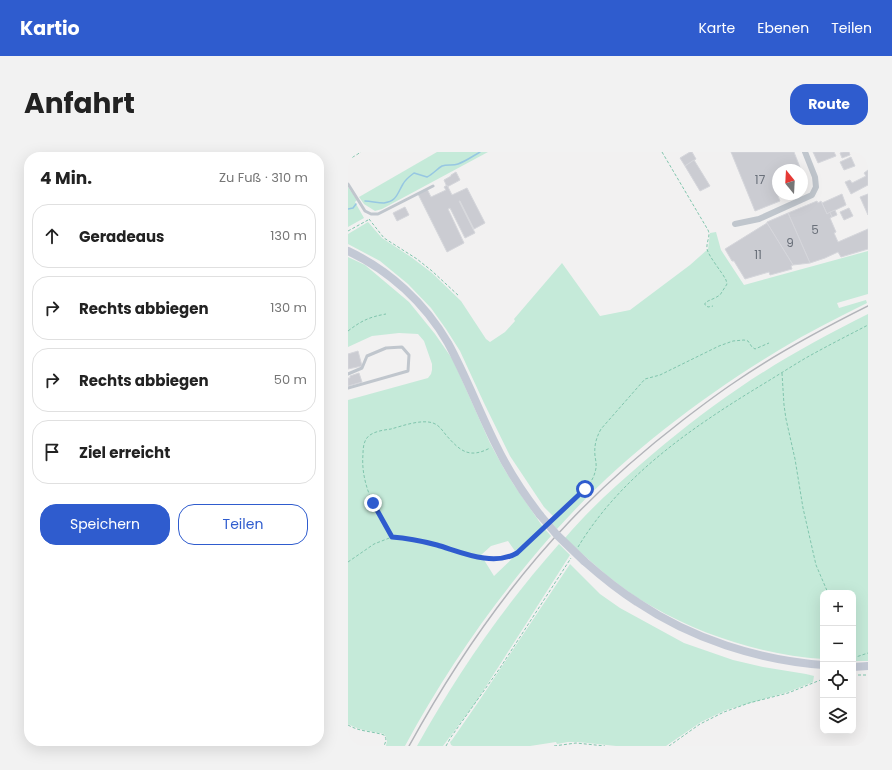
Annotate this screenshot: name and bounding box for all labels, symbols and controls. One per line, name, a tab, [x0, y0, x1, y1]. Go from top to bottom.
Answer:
text: Kartio	[20, 15, 80, 42]
text: Karte	[698, 18, 735, 38]
text: Ebenen	[757, 18, 809, 38]
text: Teilen	[831, 18, 872, 38]
text: Anfahrt	[24, 84, 135, 123]
button: Route	[790, 84, 868, 125]
north arrow	[772, 164, 808, 200]
text: 4 Min.	[40, 166, 92, 190]
text: Zu Fuß · 310 m	[219, 168, 308, 187]
house number: 17	[755, 171, 766, 188]
house number: 5	[811, 221, 819, 238]
icon: ahead	[41, 225, 63, 247]
text: Geradeaus	[79, 226, 164, 247]
text: 130 m	[270, 226, 307, 245]
house number: 9	[786, 234, 794, 251]
house number: 11	[754, 246, 762, 263]
icon: right	[41, 297, 63, 319]
text: Rechts abbiegen	[79, 298, 209, 319]
text: 130 m	[270, 298, 307, 317]
icon: right	[41, 369, 63, 391]
text: Rechts abbiegen	[79, 370, 209, 391]
text: 50 m	[274, 370, 307, 389]
icon: arrive	[41, 441, 63, 463]
text: Ziel erreicht	[79, 442, 170, 463]
route start	[576, 480, 594, 498]
route end	[364, 494, 382, 512]
button: Speichern	[40, 504, 170, 545]
button: Teilen	[178, 504, 308, 545]
map controls	[820, 590, 856, 734]
button: +	[820, 590, 856, 626]
button: −	[820, 626, 856, 662]
button: locate	[820, 662, 856, 698]
button: layers	[820, 698, 856, 734]

